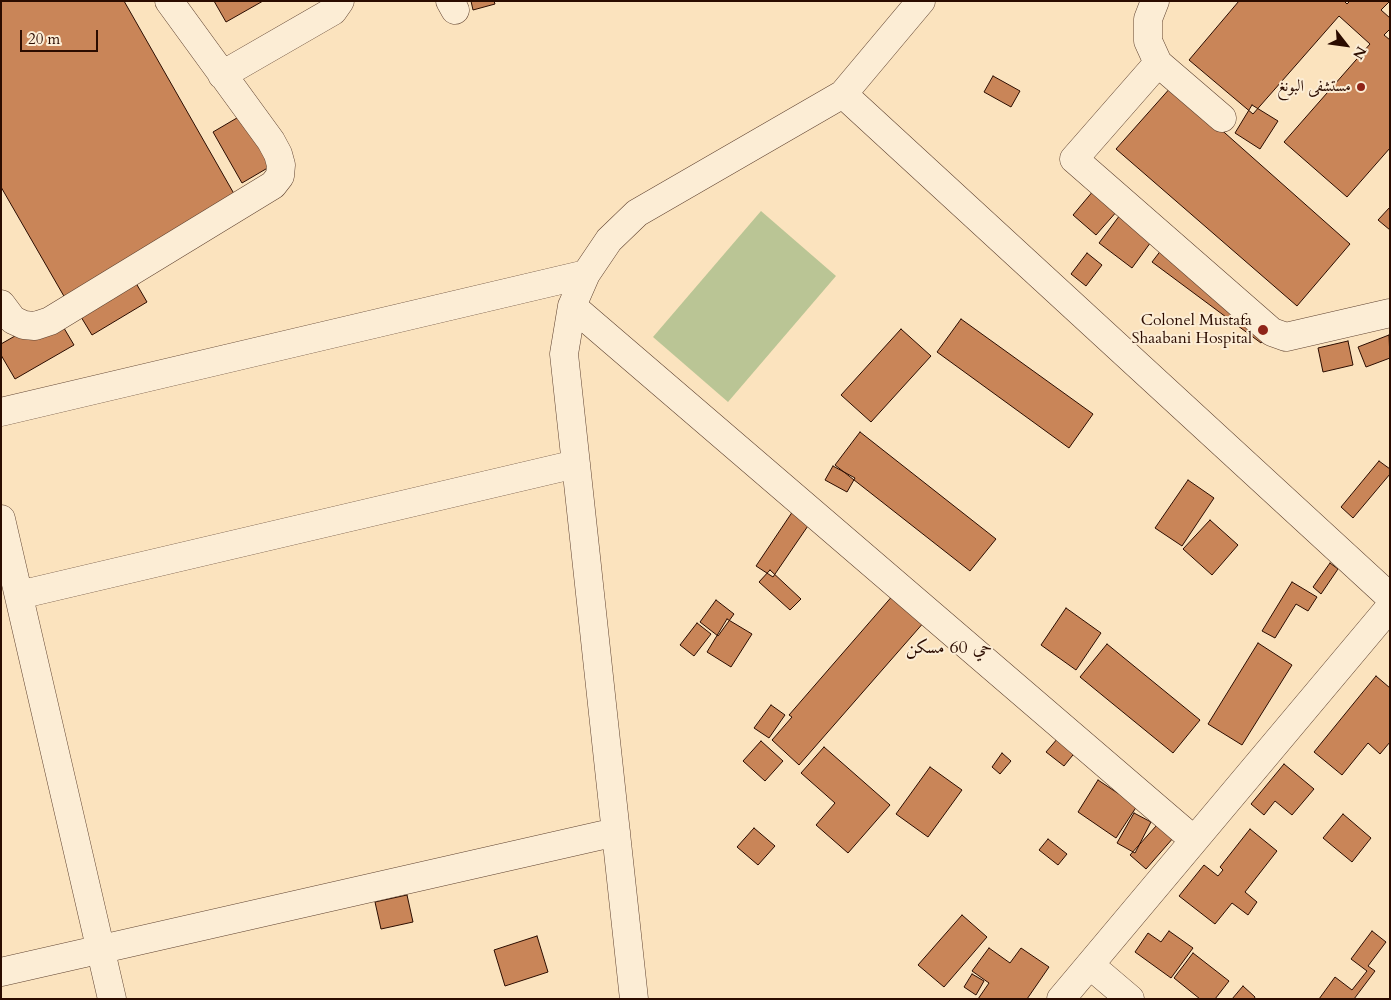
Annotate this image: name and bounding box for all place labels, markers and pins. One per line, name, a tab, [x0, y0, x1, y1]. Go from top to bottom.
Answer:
place label: مستشفى البونغ	[1277, 77, 1351, 97]
marker: مستشفى البونغ	[1355, 81, 1367, 93]
place label: Colonel Mustafa Shaabani Hospital	[1132, 311, 1252, 349]
marker: Colonel Mustafa Shaabani Hospital	[1256, 323, 1270, 337]

